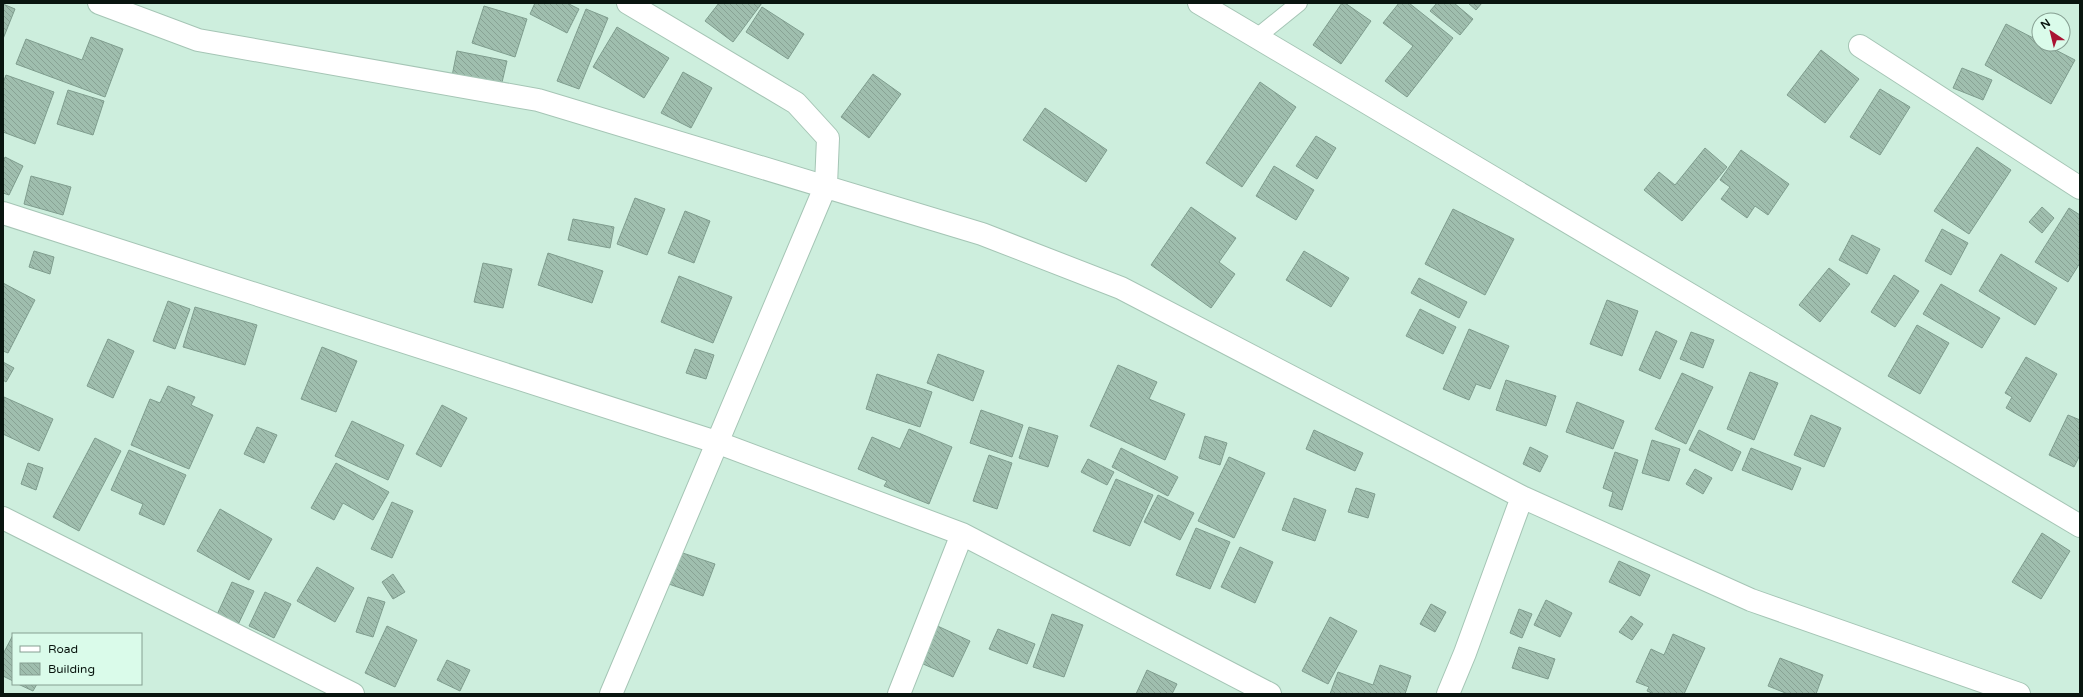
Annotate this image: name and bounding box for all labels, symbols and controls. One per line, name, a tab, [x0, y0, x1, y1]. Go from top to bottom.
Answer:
north arrow	[2031, 12, 2071, 52]
text: N	[2038, 16, 2053, 32]
legend	[12, 633, 142, 685]
text: Road	[48, 642, 78, 656]
text: Building	[48, 662, 95, 676]

